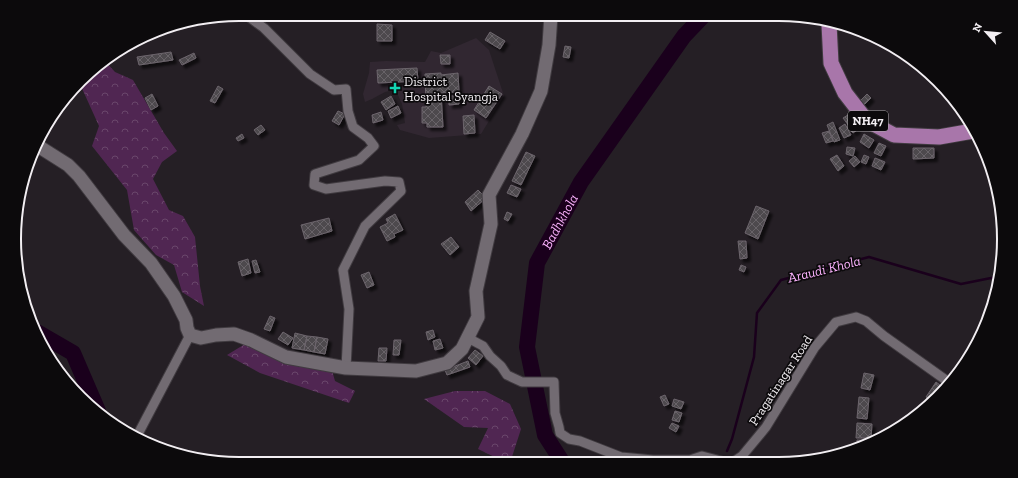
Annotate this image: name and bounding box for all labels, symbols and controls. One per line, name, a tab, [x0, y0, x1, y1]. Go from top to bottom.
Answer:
north arrow	[966, 12, 1006, 52]
text: N	[970, 20, 986, 34]
place label: District Hospital Syangja	[404, 74, 499, 105]
marker: District Hospital Syangja	[389, 82, 401, 94]
road number: NH47	[848, 111, 888, 131]
water label: Badhkhola	[538, 191, 582, 252]
water label: Araudi Khola	[785, 252, 862, 287]
street label: Pragatinagar Road	[746, 332, 815, 428]

